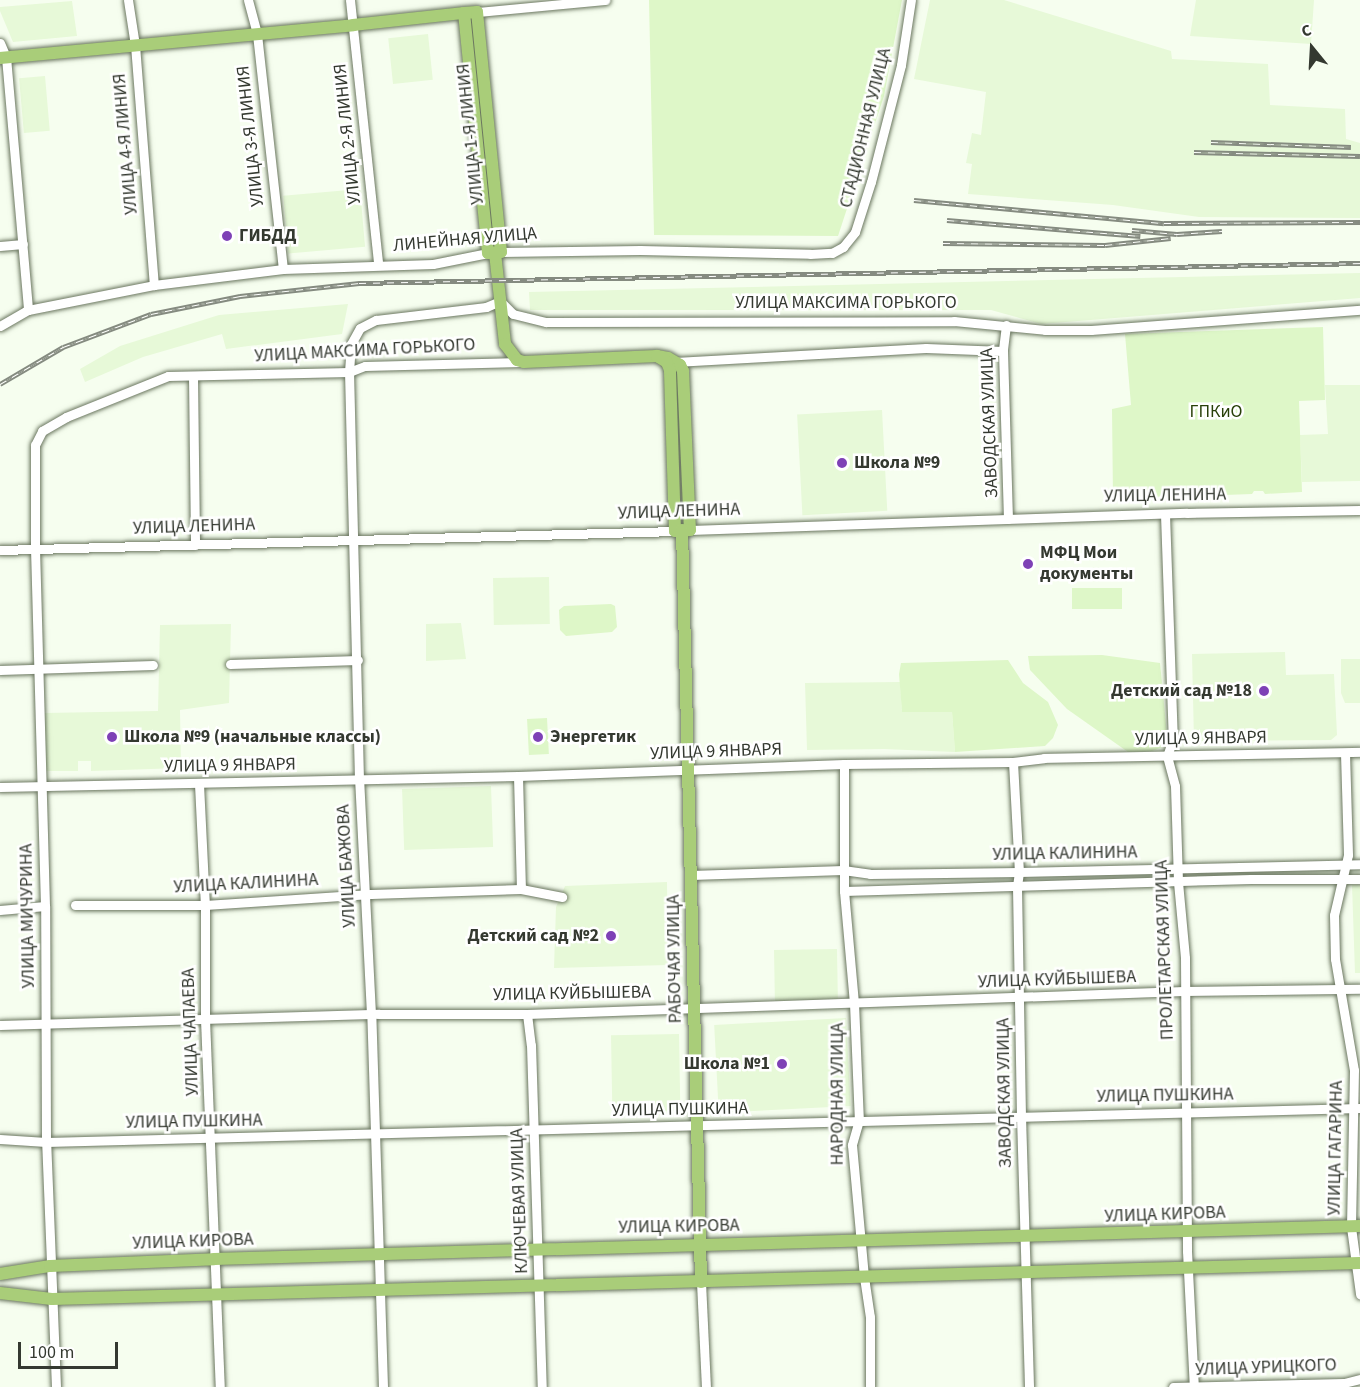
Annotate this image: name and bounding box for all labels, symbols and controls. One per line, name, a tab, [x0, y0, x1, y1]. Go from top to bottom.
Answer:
north arrow	[1282, 18, 1342, 78]
text: С	[1299, 19, 1314, 43]
street label: СТАДИОННАЯ УЛИЦА	[836, 46, 896, 210]
street label: УЛИЦА 2-Я ЛИНИЯ	[330, 62, 366, 206]
street label: УЛИЦА 1-Я ЛИНИЯ	[453, 62, 489, 206]
street label: УЛИЦА 3-Я ЛИНИЯ	[233, 64, 269, 208]
street label: УЛИЦА 4-Я ЛИНИЯ	[109, 72, 143, 216]
street label: ЛИНЕЙНАЯ УЛИЦА	[392, 223, 538, 257]
place label: ГИБДД	[239, 225, 296, 247]
marker: ГИБДД	[220, 229, 234, 243]
street label: УЛИЦА МАКСИМА ГОРЬКОГО	[735, 292, 957, 314]
street label: УЛИЦА МАКСИМА ГОРЬКОГО	[254, 334, 476, 368]
street label: ЗАВОДСКАЯ УЛИЦА	[977, 348, 1003, 498]
park label: ГПКиО	[1189, 401, 1243, 423]
place label: Школа №9	[854, 452, 940, 474]
marker: Школа №9	[835, 456, 849, 470]
street label: УЛИЦА ЛЕНИНА	[1104, 484, 1226, 508]
street label: УЛИЦА ЛЕНИНА	[618, 499, 740, 525]
street label: УЛИЦА ЛЕНИНА	[133, 514, 255, 540]
place label: МФЦ Мои документы	[1040, 543, 1133, 586]
marker: МФЦ Мои документы	[1021, 557, 1035, 571]
place label: Детский сад №18	[1111, 680, 1252, 702]
marker: Детский сад №18	[1257, 684, 1271, 698]
place label: Школа №9 (начальные классы)	[124, 726, 381, 748]
place label: Энергетик	[550, 726, 636, 748]
street label: УЛИЦА 9 ЯНВАРЯ	[1135, 727, 1267, 751]
marker: Школа №9 (начальные классы)	[105, 730, 119, 744]
marker: Энергетик	[531, 730, 545, 744]
street label: УЛИЦА 9 ЯНВАРЯ	[650, 739, 782, 765]
street label: УЛИЦА 9 ЯНВАРЯ	[164, 754, 296, 778]
street label: УЛИЦА БАЖОВА	[333, 804, 361, 928]
street label: УЛИЦА КАЛИНИНА	[992, 842, 1138, 866]
street label: УЛИЦА МИЧУРИНА	[16, 843, 40, 989]
street label: ПРОЛЕТАРСКАЯ УЛИЦА	[1151, 859, 1179, 1041]
street label: УЛИЦА КАЛИНИНА	[173, 869, 319, 899]
street label: РАБОЧАЯ УЛИЦА	[663, 894, 687, 1024]
place label: Детский сад №2	[467, 925, 599, 947]
marker: Детский сад №2	[604, 929, 618, 943]
street label: УЛИЦА КУЙБЫШЕВА	[978, 966, 1136, 994]
street label: УЛИЦА ЧАПАЕВА	[178, 968, 204, 1096]
street label: УЛИЦА КУЙБЫШЕВА	[493, 982, 651, 1006]
street label: ЗАВОДСКАЯ УЛИЦА	[993, 1018, 1017, 1168]
street label: НАРОДНАЯ УЛИЦА	[827, 1023, 849, 1165]
place label: Школа №1	[684, 1053, 770, 1075]
marker: Школа №1	[775, 1057, 789, 1071]
street label: УЛИЦА ГАГАРИНА	[1324, 1080, 1348, 1216]
street label: УЛИЦА ПУШКИНА	[1096, 1084, 1234, 1108]
street label: УЛИЦА ПУШКИНА	[611, 1098, 749, 1122]
street label: УЛИЦА ПУШКИНА	[125, 1110, 263, 1134]
street label: КЛЮЧЕВАЯ УЛИЦА	[507, 1128, 533, 1274]
street label: УЛИЦА КИРОВА	[1104, 1202, 1226, 1228]
street label: УЛИЦА КИРОВА	[618, 1215, 740, 1239]
street label: УЛИЦА КИРОВА	[132, 1229, 254, 1255]
scale bar	[21, 1330, 122, 1368]
text: 100 m	[29, 1340, 74, 1365]
street label: УЛИЦА УРИЦКОГО	[1195, 1355, 1337, 1381]

